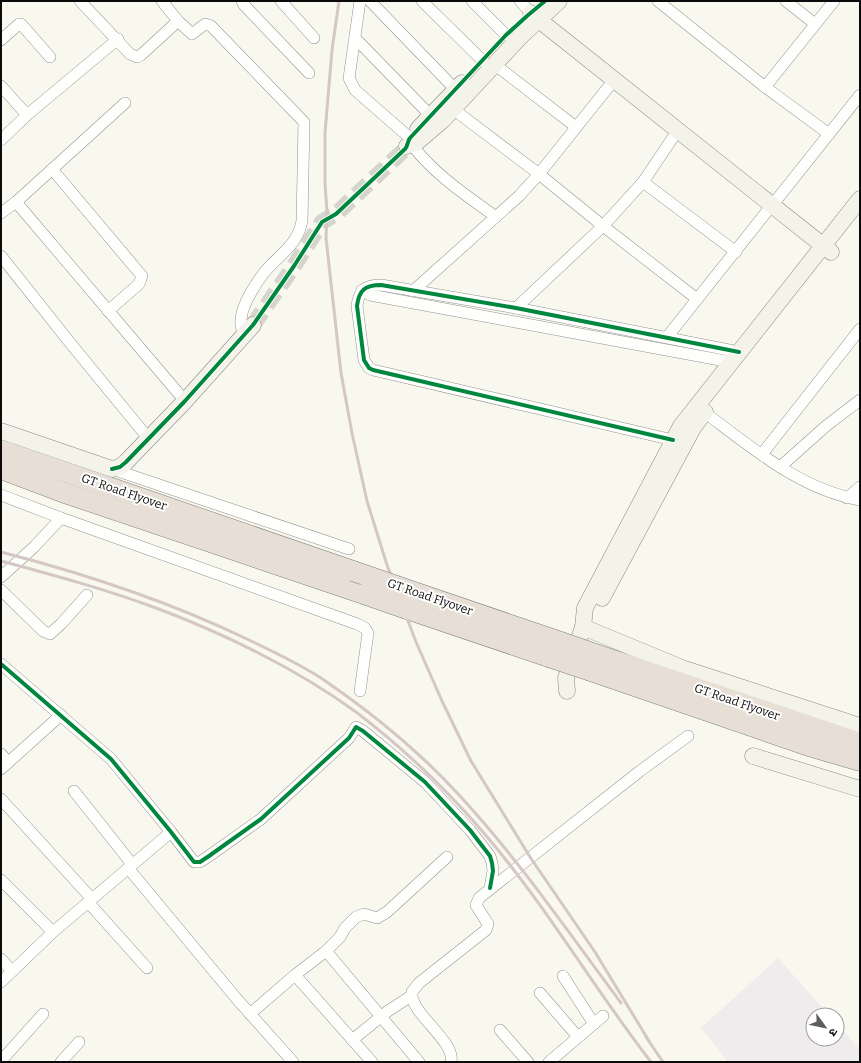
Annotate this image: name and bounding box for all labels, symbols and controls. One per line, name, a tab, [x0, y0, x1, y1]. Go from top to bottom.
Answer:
street label: GT Road Flyover	[79, 471, 169, 513]
street label: GT Road Flyover	[385, 576, 475, 618]
street label: GT Road Flyover	[692, 681, 782, 723]
north arrow	[805, 1007, 845, 1047]
text: उ	[825, 1026, 840, 1039]

